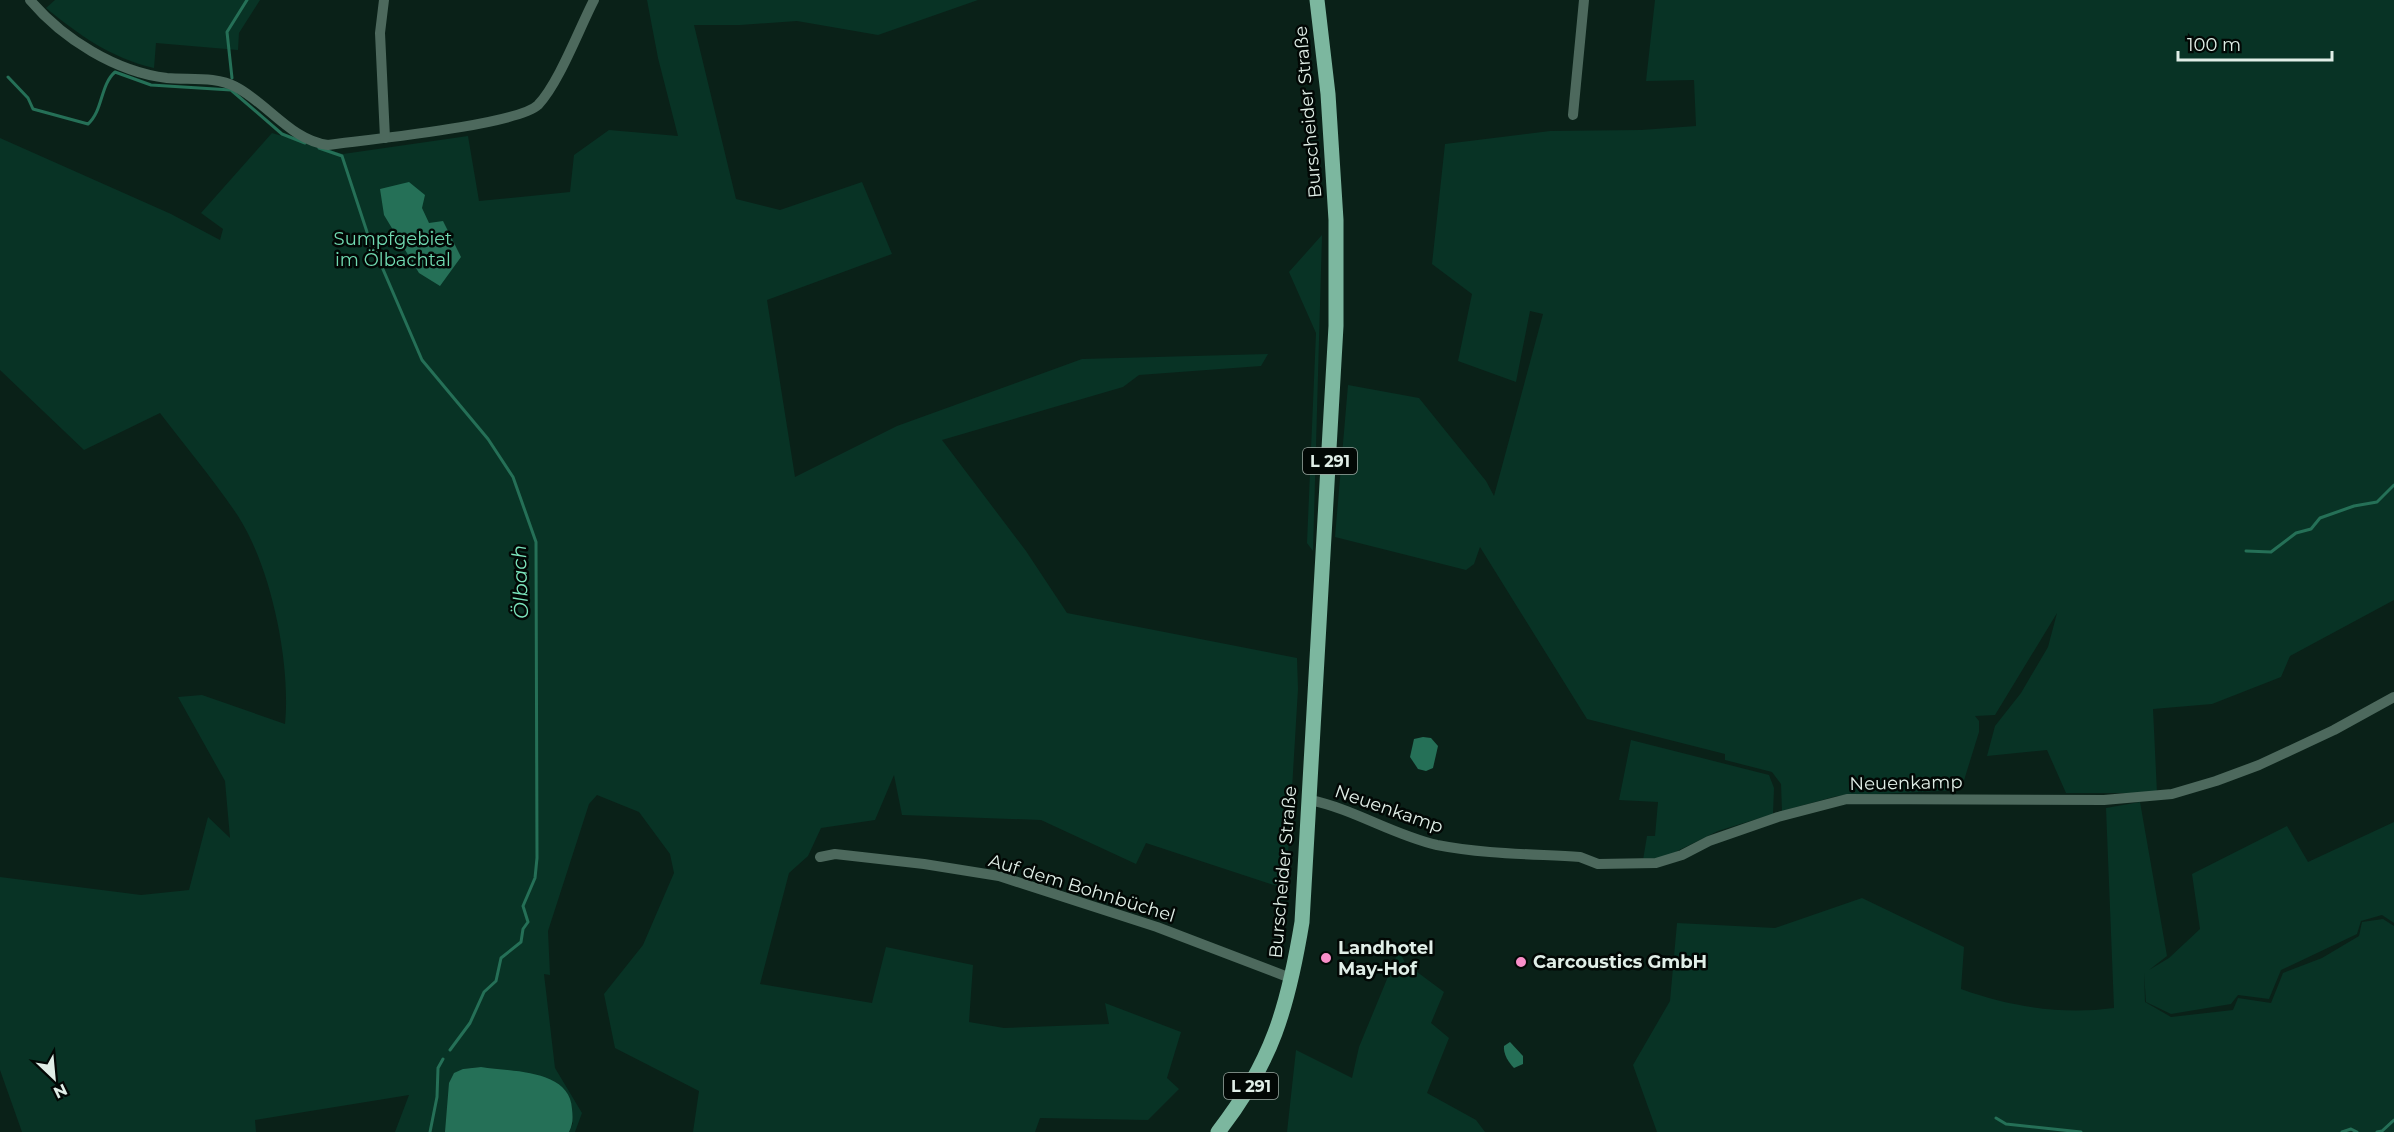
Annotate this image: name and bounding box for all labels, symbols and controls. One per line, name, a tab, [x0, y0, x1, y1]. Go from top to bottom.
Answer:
scale bar	[2178, 24, 2332, 62]
street label: Burscheider Straße	[1289, 25, 1326, 199]
text: 100 m	[2187, 34, 2241, 56]
park label: Sumpfgebiet im Ölbachtal	[334, 228, 452, 271]
road number: L 291	[1303, 448, 1357, 474]
water label: Ölbach	[507, 545, 533, 619]
street label: Neuenkamp	[1849, 771, 1963, 795]
street label: Neuenkamp	[1332, 780, 1446, 838]
street label: Burscheider Straße	[1265, 785, 1302, 959]
street label: Auf dem Bohnbüchel	[986, 849, 1178, 927]
place label: Landhotel May-Hof	[1338, 937, 1434, 980]
marker: Landhotel May-Hof	[1319, 951, 1333, 965]
place label: Carcoustics GmbH	[1533, 951, 1707, 973]
marker: Carcoustics GmbH	[1514, 955, 1528, 969]
north arrow	[24, 1048, 84, 1108]
road number: L 291	[1224, 1073, 1278, 1099]
text: N	[50, 1080, 70, 1102]

